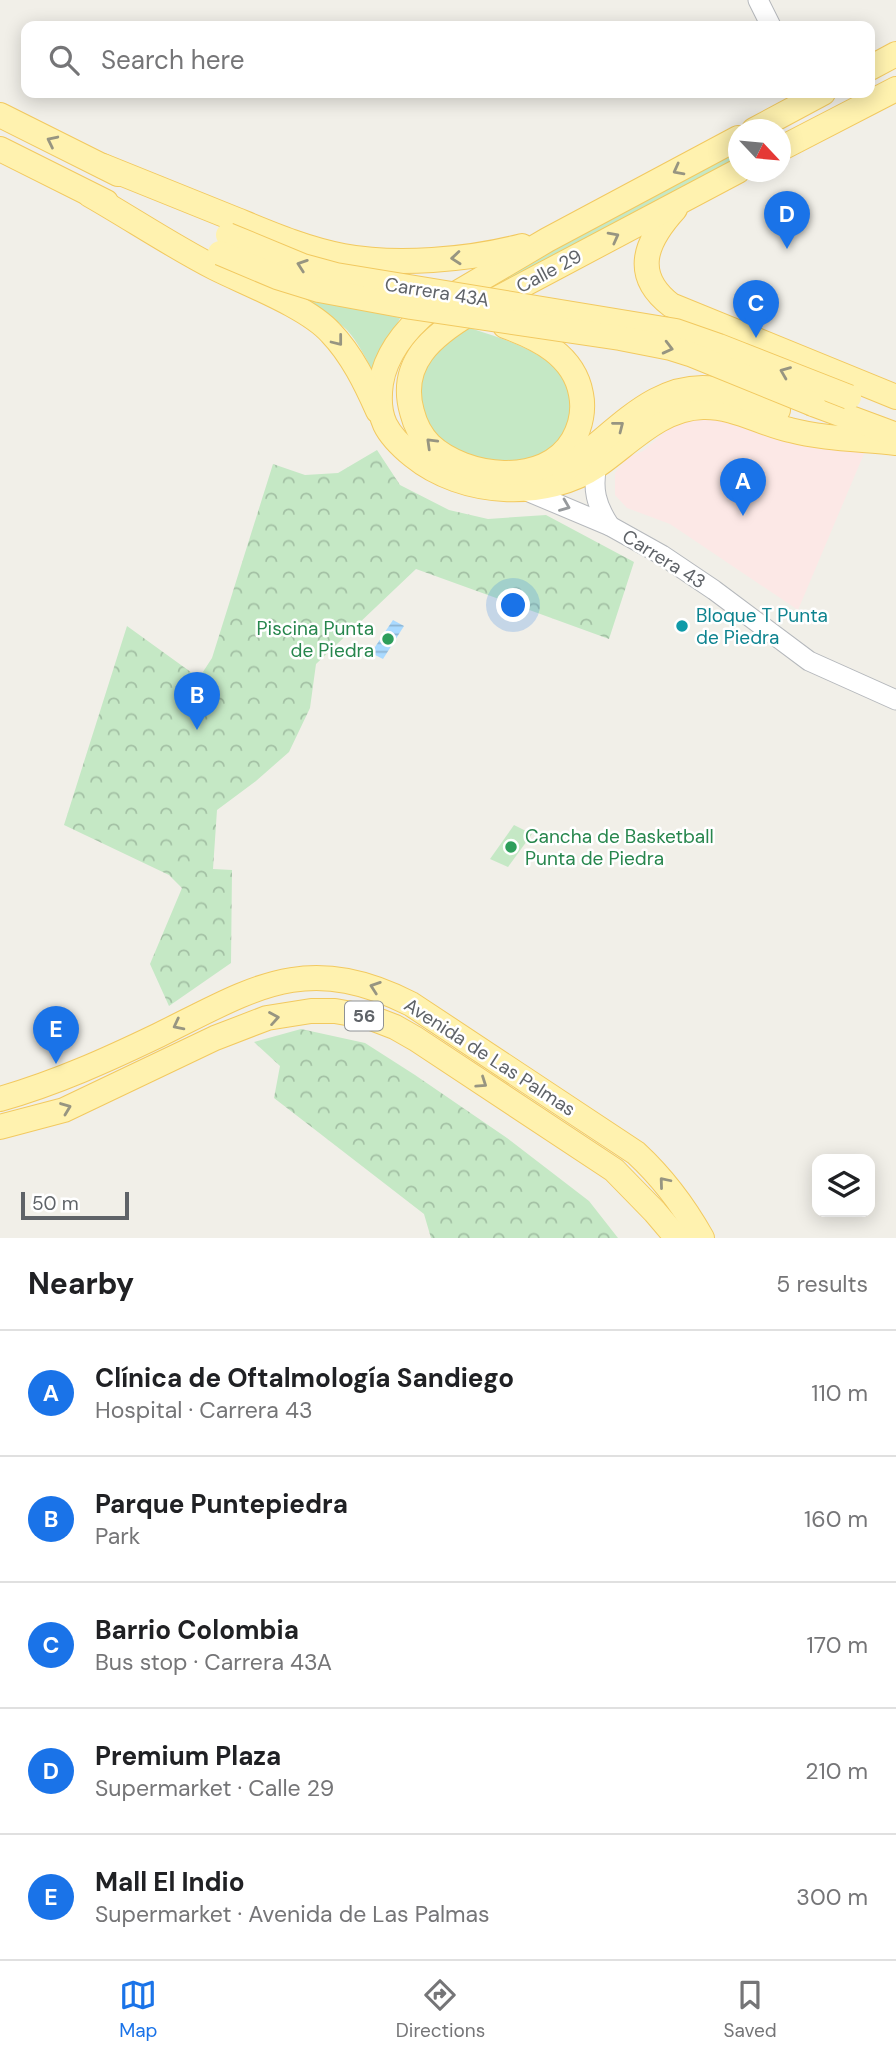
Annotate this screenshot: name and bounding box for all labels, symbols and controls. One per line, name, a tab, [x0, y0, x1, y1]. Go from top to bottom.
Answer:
search box	[21, 21, 875, 98]
icon: search	[45, 41, 83, 79]
text: Search here	[101, 43, 244, 77]
north arrow	[728, 119, 791, 182]
one-way arrow	[47, 135, 59, 149]
one-way arrow	[673, 161, 685, 175]
pin: D	[764, 191, 810, 249]
one-way arrow	[607, 231, 619, 245]
street label: Calle 29	[512, 243, 586, 299]
one-way arrow	[450, 250, 461, 265]
one-way arrow	[296, 259, 308, 273]
street label: Carrera 43A	[383, 271, 491, 313]
pin: C	[733, 280, 779, 338]
one-way arrow	[329, 333, 342, 346]
one-way arrow	[662, 340, 674, 354]
one-way arrow	[780, 366, 792, 380]
one-way arrow	[611, 421, 623, 434]
one-way arrow	[426, 438, 439, 451]
pin: A	[720, 458, 766, 516]
one-way arrow	[559, 498, 571, 512]
street label: Carrera 43	[618, 524, 710, 594]
your location	[496, 588, 530, 622]
place label: Bloque T Punta de Piedra	[696, 603, 828, 650]
place label: Piscina Punta de Piedra	[257, 616, 374, 663]
marker: Bloque T Punta de Piedra	[674, 618, 690, 634]
marker: Piscina Punta de Piedra	[380, 631, 396, 647]
pin: B	[174, 672, 220, 730]
place label: Cancha de Basketball Punta de Piedra	[525, 824, 714, 871]
marker: Cancha de Basketball Punta de Piedra	[503, 839, 519, 855]
one-way arrow	[369, 981, 381, 995]
street label: Avenida de Las Palmas	[400, 992, 580, 1122]
road number: 56	[345, 1001, 383, 1030]
pin: E	[33, 1006, 79, 1064]
one-way arrow	[268, 1011, 280, 1026]
one-way arrow	[173, 1017, 185, 1031]
one-way arrow	[474, 1074, 487, 1087]
one-way arrow	[59, 1103, 71, 1117]
map controls	[812, 1154, 875, 1217]
button: layers	[812, 1154, 875, 1217]
one-way arrow	[660, 1177, 672, 1190]
scale bar	[21, 1189, 130, 1221]
text: 50 m	[32, 1191, 79, 1216]
text: Nearby	[28, 1264, 134, 1303]
text: 5 results	[776, 1269, 868, 1299]
text: Clínica de Oftalmología Sandiego	[95, 1361, 514, 1395]
text: A	[43, 1378, 59, 1408]
text: 110 m	[811, 1378, 868, 1408]
text: Hospital · Carrera 43	[95, 1395, 313, 1425]
text: Parque Puntepiedra	[95, 1487, 348, 1521]
text: B	[44, 1504, 58, 1534]
text: 160 m	[804, 1504, 868, 1534]
text: Park	[95, 1521, 140, 1551]
text: Barrio Colombia	[95, 1613, 299, 1647]
text: C	[43, 1630, 59, 1660]
text: 170 m	[807, 1630, 868, 1660]
text: Bus stop · Carrera 43A	[95, 1647, 332, 1677]
text: Premium Plaza	[95, 1739, 281, 1773]
text: D	[43, 1756, 59, 1786]
text: 210 m	[805, 1756, 868, 1786]
text: Supermarket · Calle 29	[95, 1773, 334, 1803]
text: Mall El Indio	[95, 1865, 245, 1899]
text: E	[44, 1882, 58, 1912]
text: 300 m	[796, 1882, 868, 1912]
text: Supermarket · Avenida de Las Palmas	[95, 1899, 490, 1929]
tab: Map	[119, 1976, 157, 2043]
tab: Directions	[396, 1976, 485, 2043]
tab: Saved	[724, 1976, 777, 2043]

